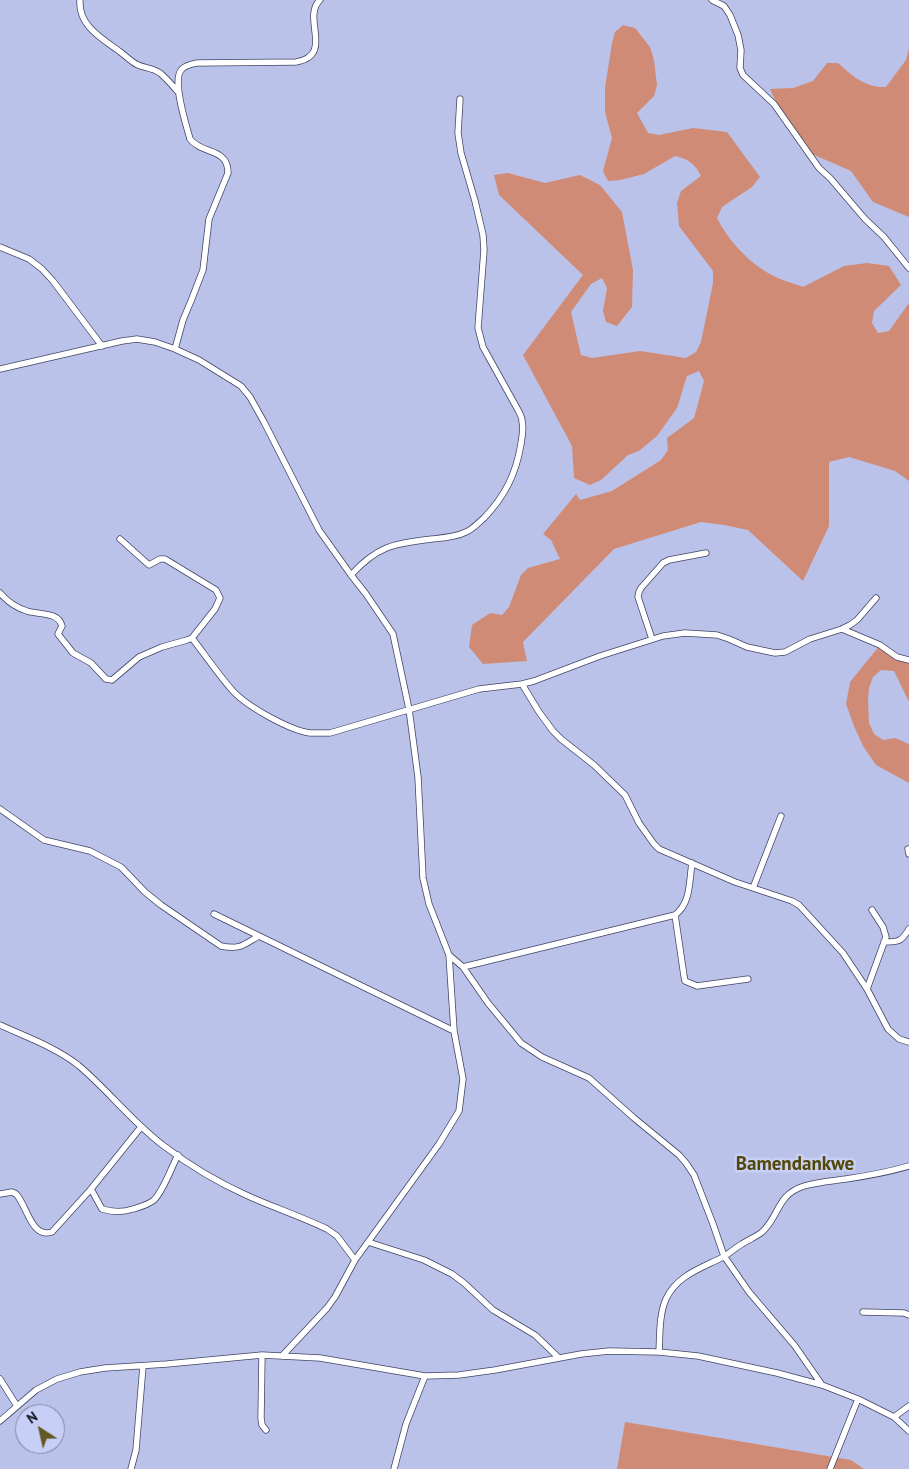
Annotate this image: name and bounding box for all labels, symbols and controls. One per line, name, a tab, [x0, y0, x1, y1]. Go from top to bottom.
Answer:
district label: Bamendankwe	[736, 1154, 854, 1176]
north arrow	[15, 1404, 65, 1454]
text: N	[23, 1408, 41, 1428]

